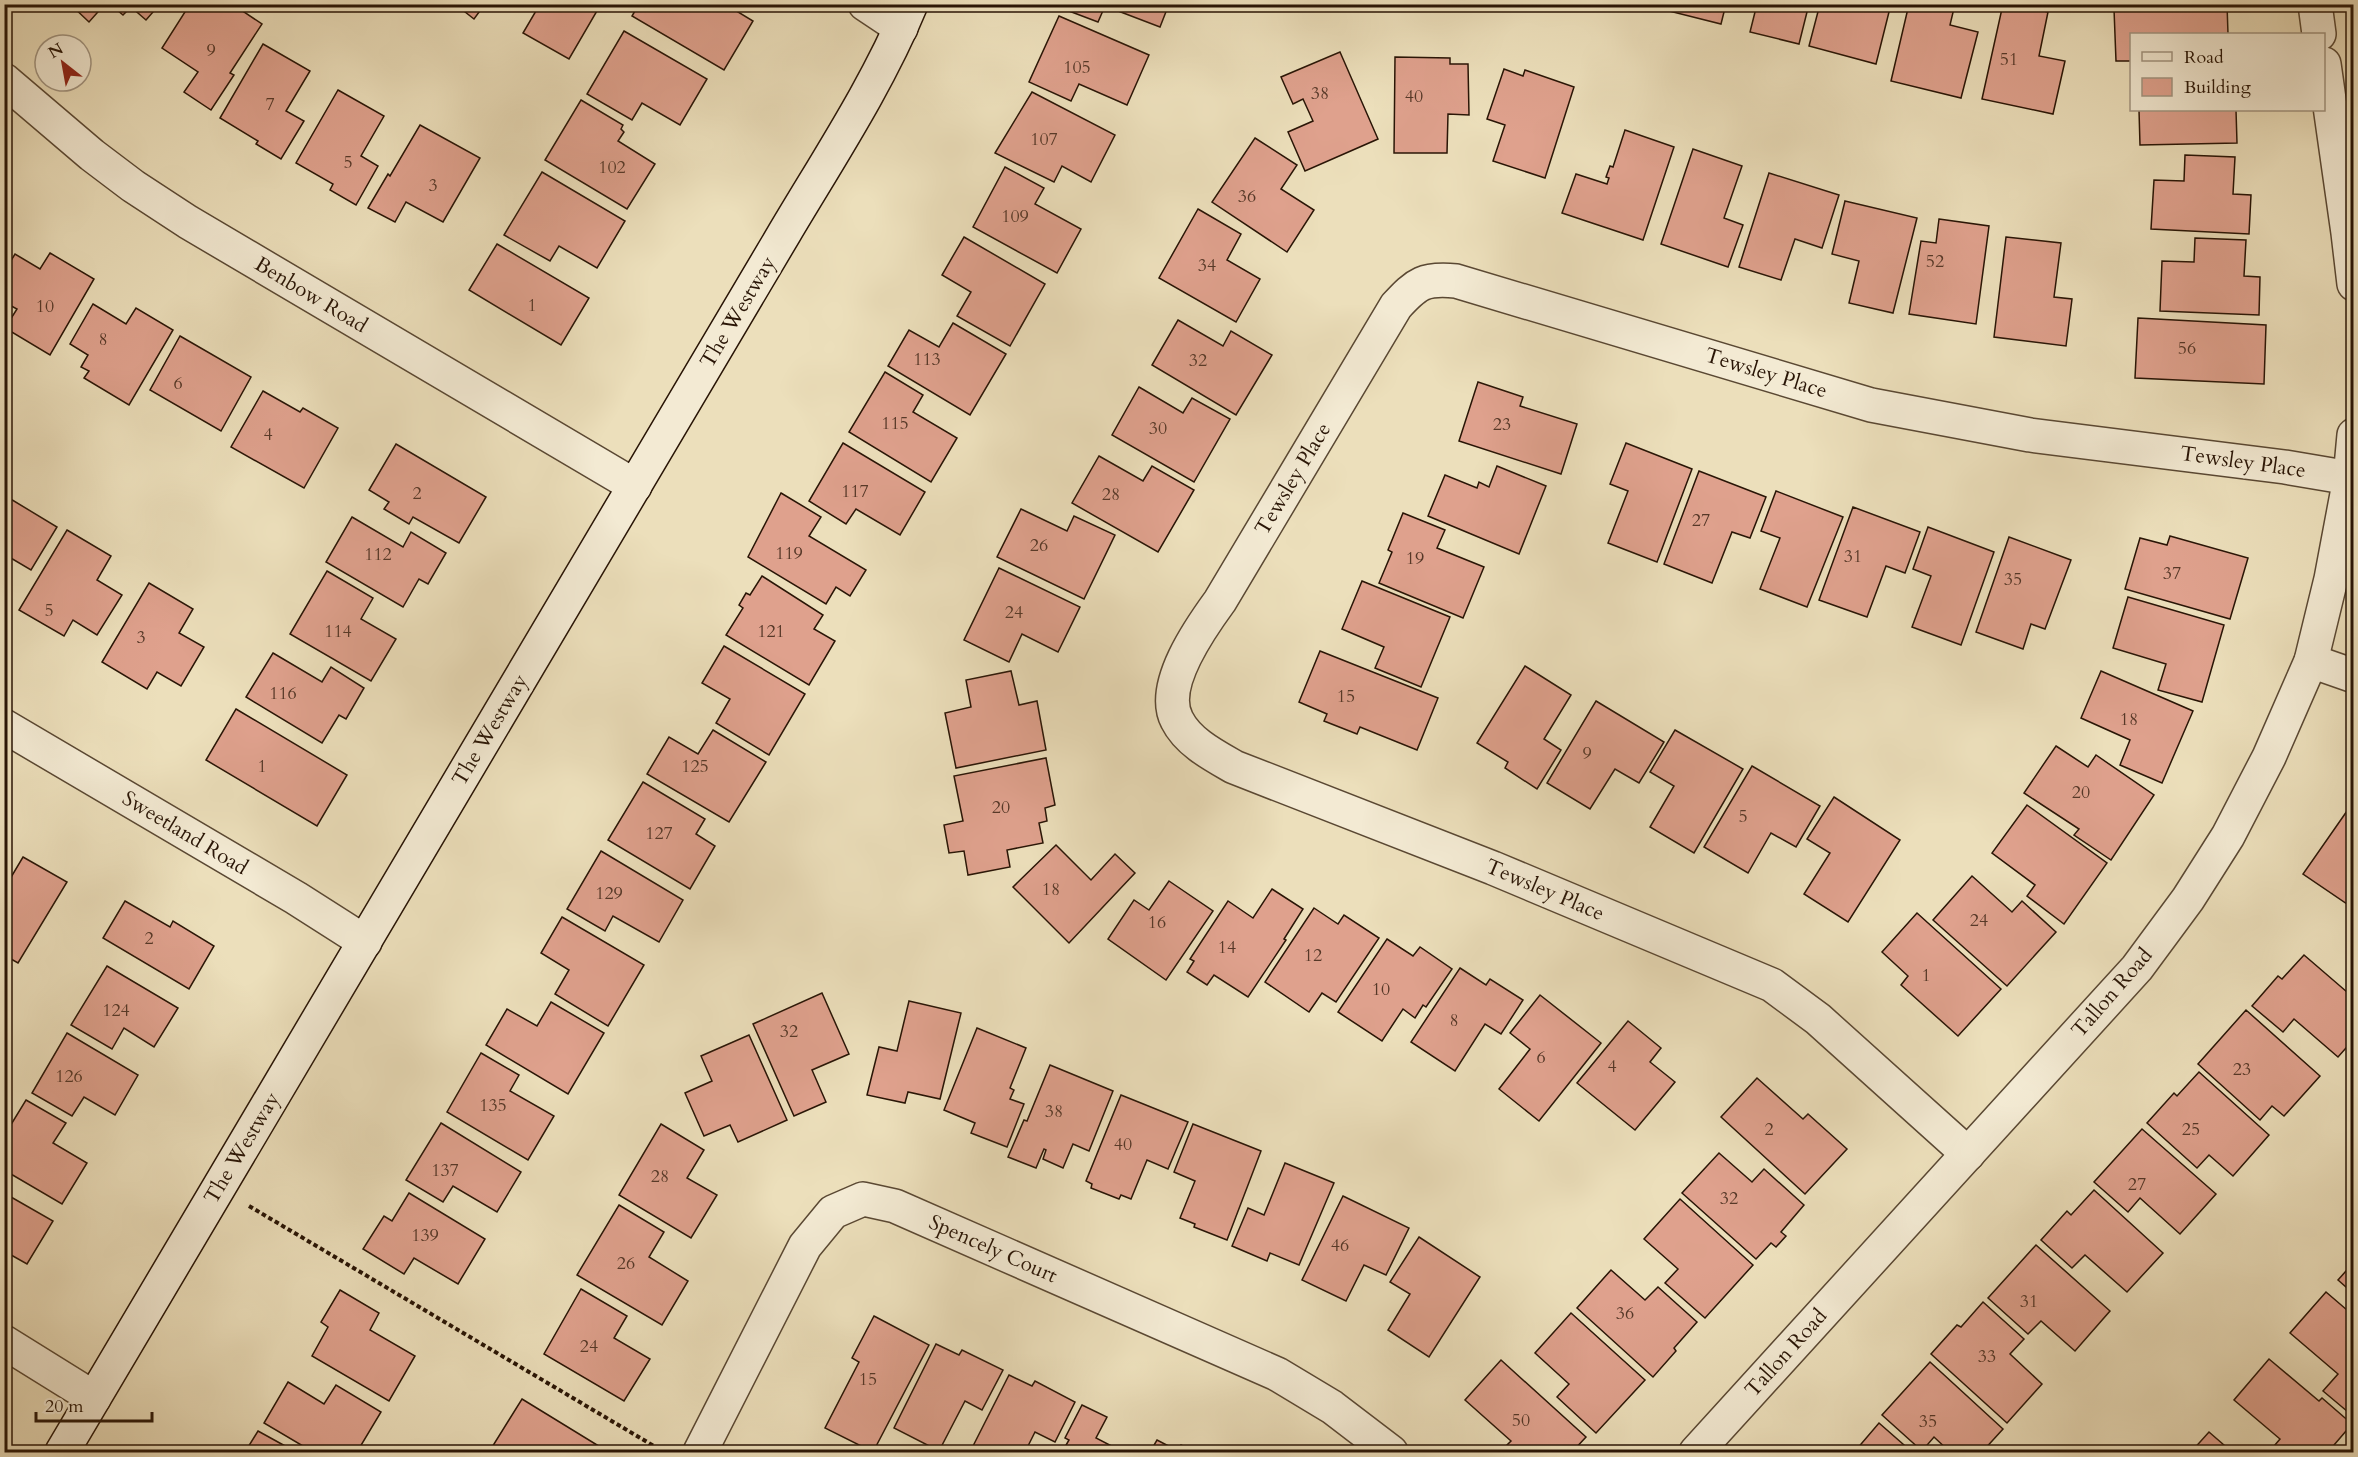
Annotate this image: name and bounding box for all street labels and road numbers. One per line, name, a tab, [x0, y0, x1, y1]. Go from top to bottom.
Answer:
street label: Benbow Road	[249, 250, 373, 340]
street label: The Westway	[693, 251, 783, 373]
street label: Tewsley Place	[1701, 341, 1831, 405]
street label: Tewsley Place	[1248, 417, 1338, 541]
street label: Tewsley Place	[2178, 439, 2308, 485]
street label: The Westway	[445, 669, 535, 791]
street label: Sweetland Road	[117, 784, 253, 882]
street label: Tewsley Place	[1481, 852, 1609, 928]
street label: Tallon Road	[2065, 942, 2159, 1044]
street label: The Westway	[197, 1087, 287, 1209]
street label: Spencely Court	[924, 1208, 1062, 1290]
street label: Tallon Road	[1738, 1302, 1834, 1404]

